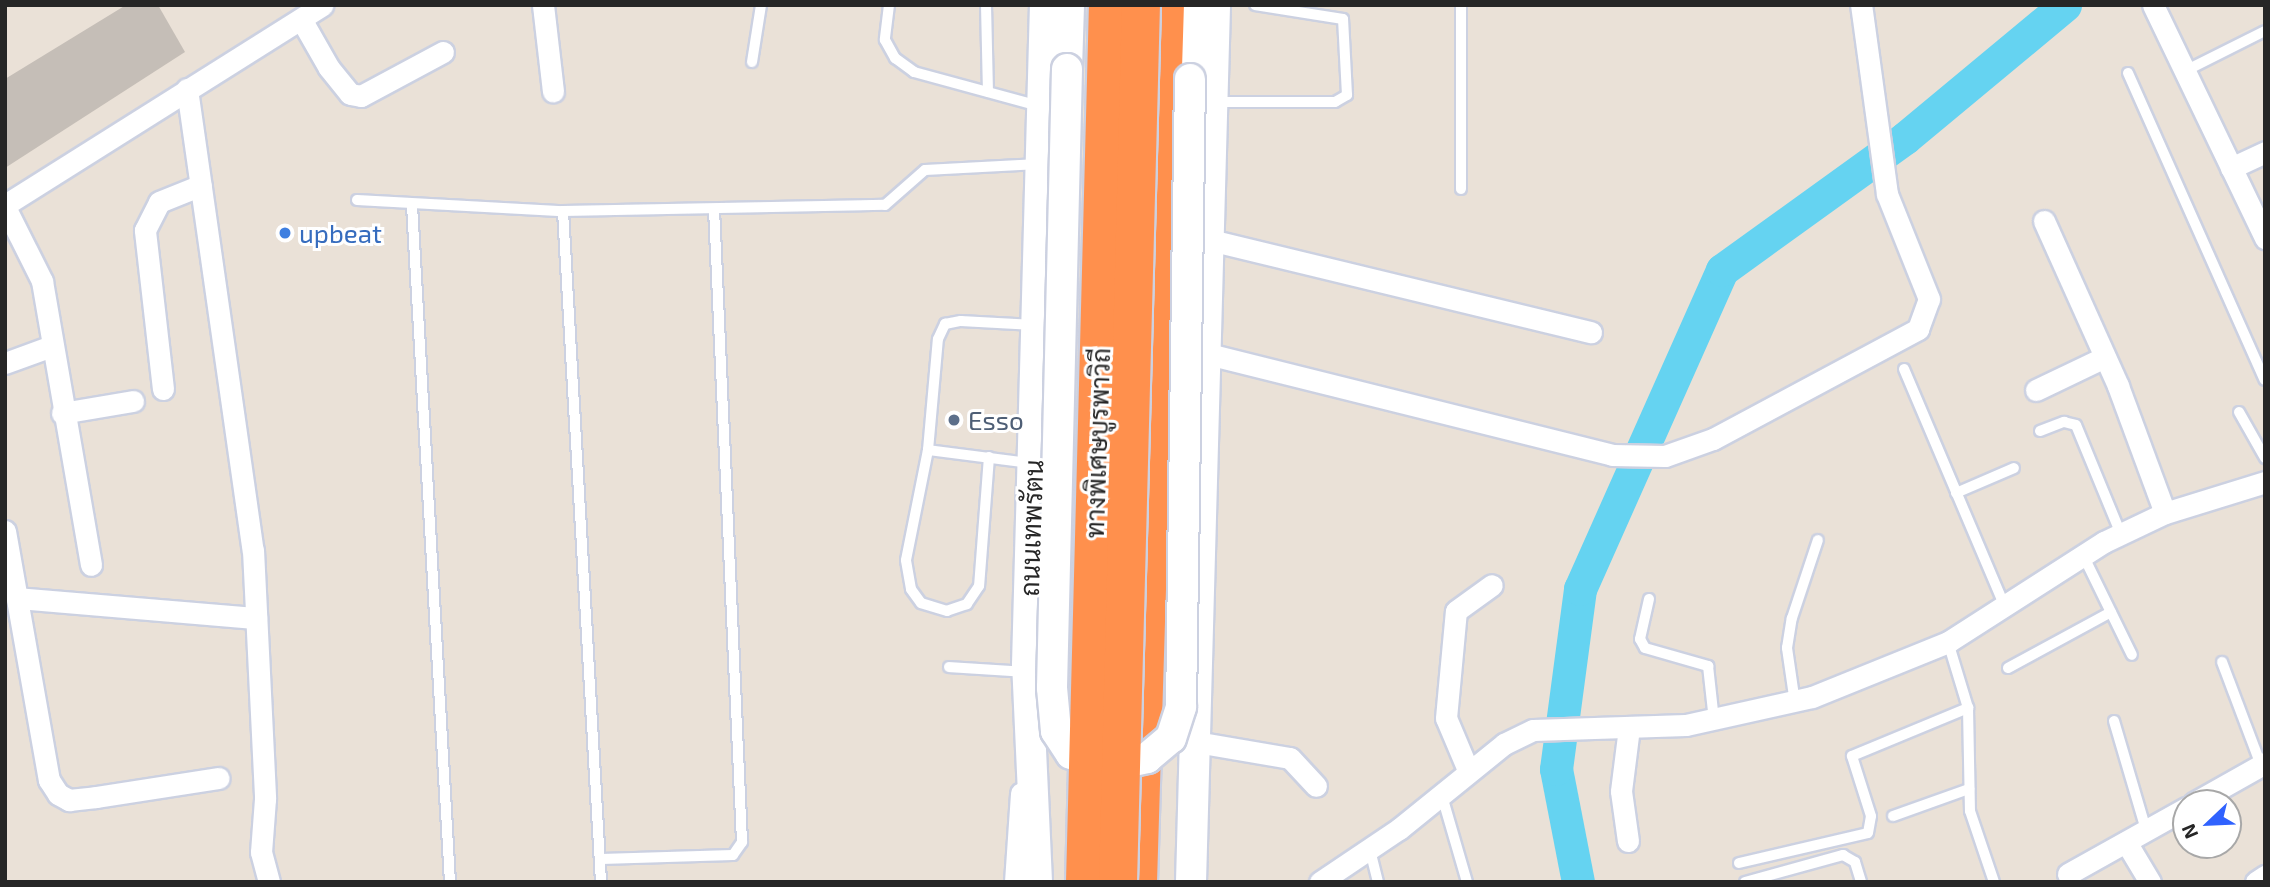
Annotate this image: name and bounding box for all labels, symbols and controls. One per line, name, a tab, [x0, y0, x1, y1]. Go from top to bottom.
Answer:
place label: upbeat	[299, 217, 382, 249]
marker: upbeat	[277, 225, 293, 241]
street label: ทางพิเศษบูรพาวิถี	[1078, 347, 1116, 539]
place label: Esso	[968, 404, 1024, 436]
marker: Esso	[946, 412, 962, 428]
street label: ถนนเทพรัตน	[1013, 459, 1049, 597]
north arrow	[2172, 789, 2242, 859]
text: N	[2176, 821, 2202, 842]

